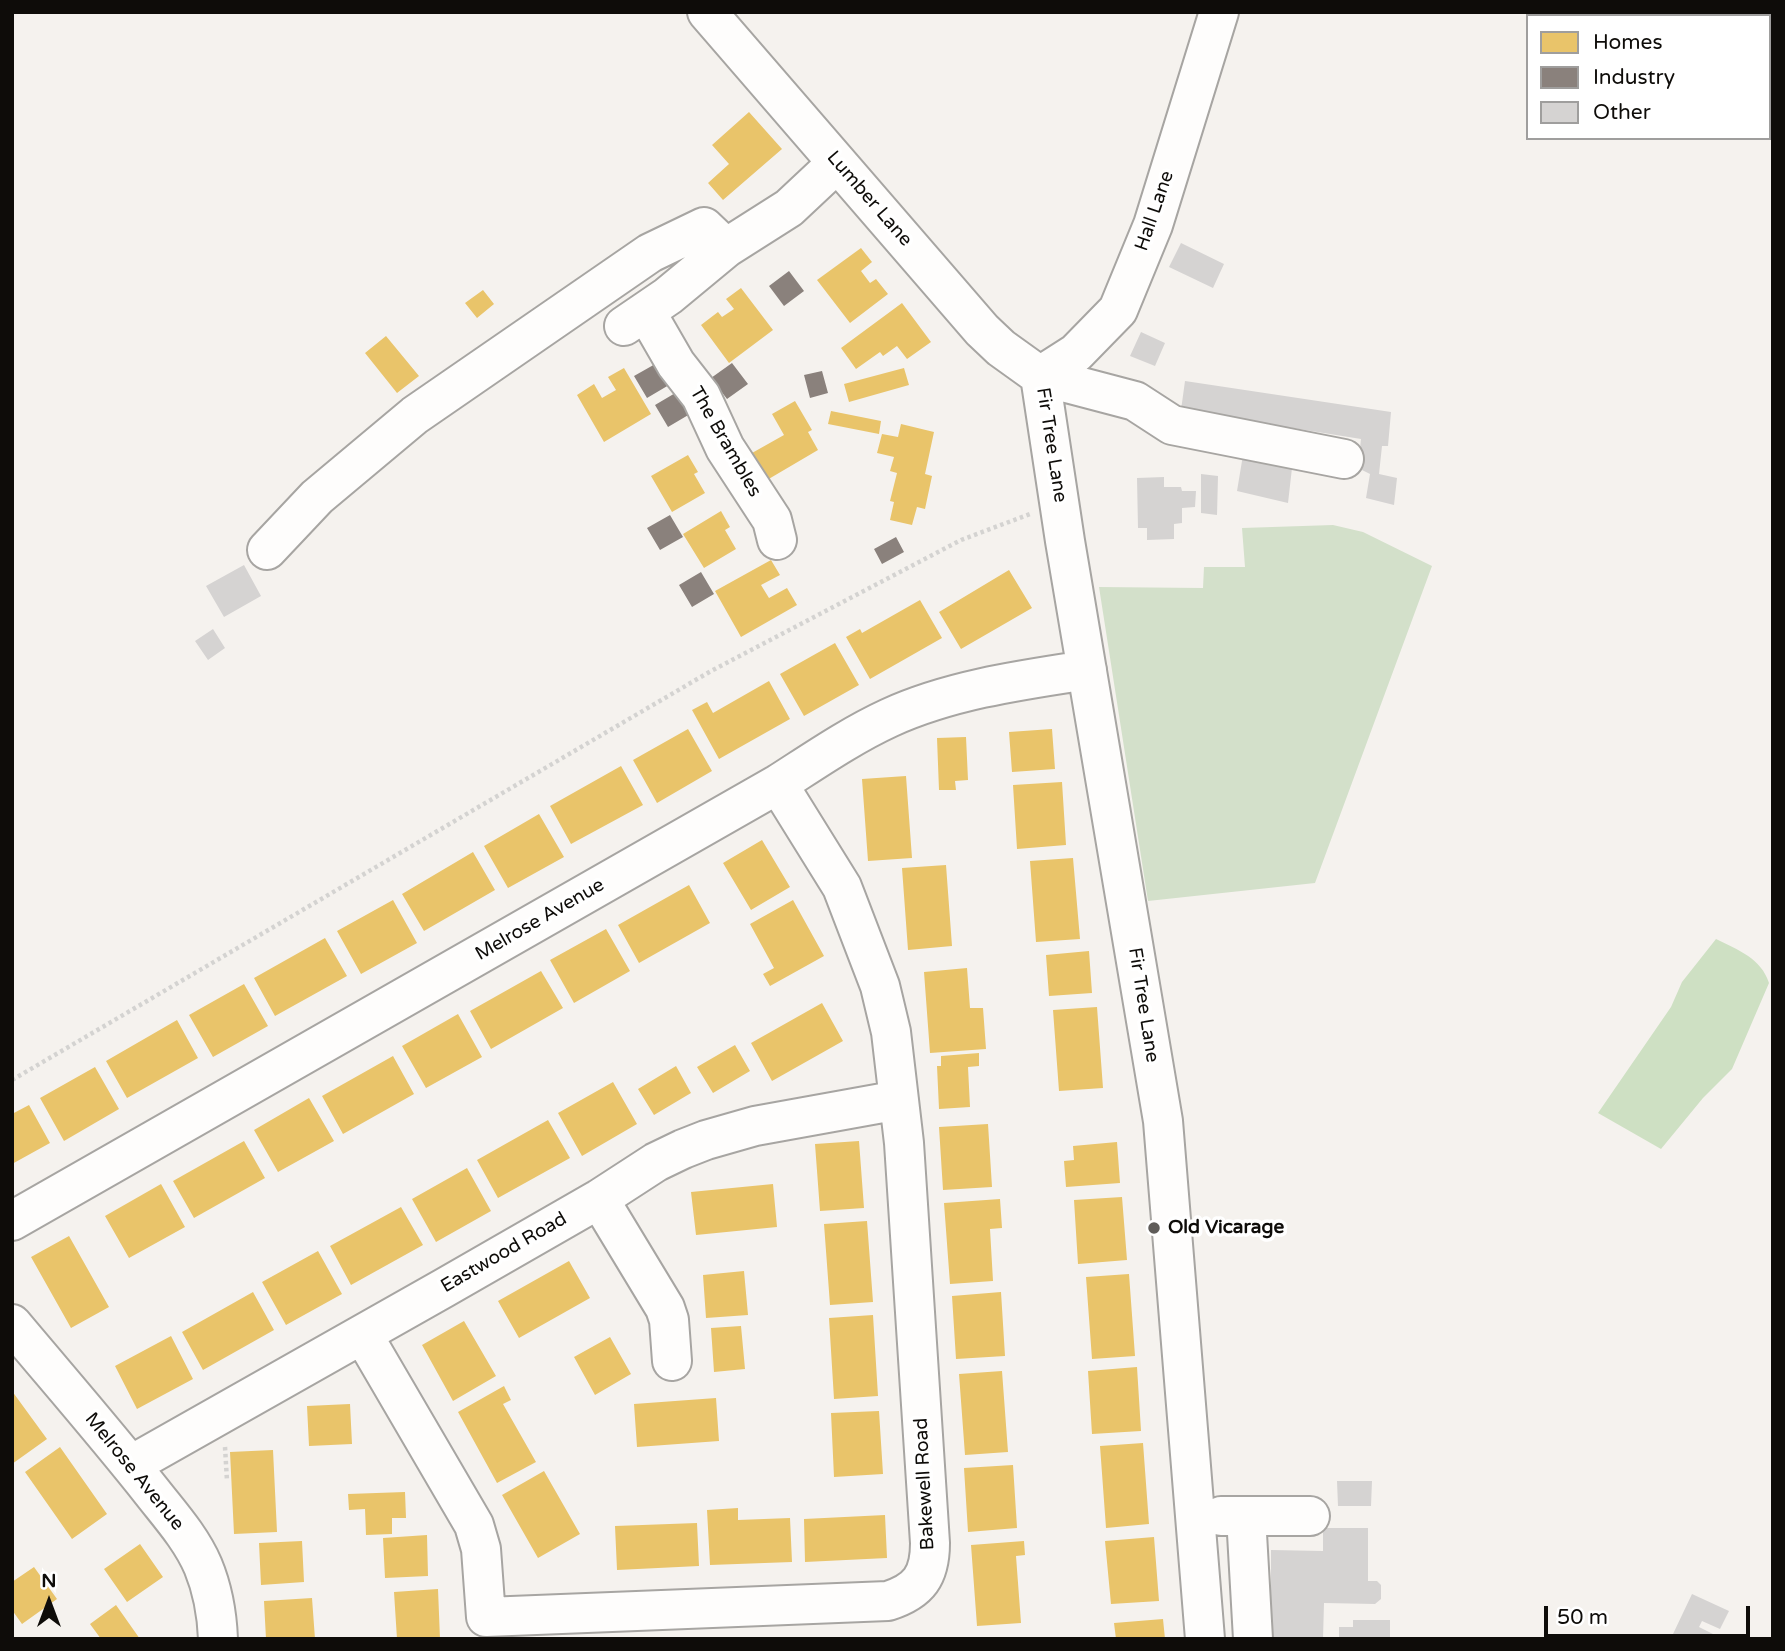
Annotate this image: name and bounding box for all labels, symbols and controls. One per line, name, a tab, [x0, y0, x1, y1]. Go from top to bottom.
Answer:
legend	[1526, 14, 1771, 140]
text: Homes	[1593, 30, 1663, 55]
text: Industry	[1593, 65, 1675, 90]
text: Other	[1593, 100, 1651, 125]
street label: Lumber Lane	[821, 147, 917, 251]
street label: Hall Lane	[1131, 168, 1179, 254]
street label: The Brambles	[684, 383, 766, 501]
street label: Fir Tree Lane	[1031, 386, 1071, 504]
street label: Melrose Avenue	[472, 874, 608, 966]
street label: Fir Tree Lane	[1123, 946, 1163, 1064]
street label: Eastwood Road	[437, 1208, 571, 1298]
place label: Old Vicarage	[1168, 1217, 1284, 1239]
marker: Old Vicarage	[1146, 1220, 1162, 1236]
street label: Melrose Avenue	[80, 1409, 188, 1535]
street label: Bakewell Road	[910, 1417, 940, 1551]
north arrow	[14, 1567, 84, 1637]
text: N	[41, 1570, 57, 1592]
scale bar	[1547, 1592, 1754, 1636]
text: 50 m	[1557, 1605, 1608, 1630]

